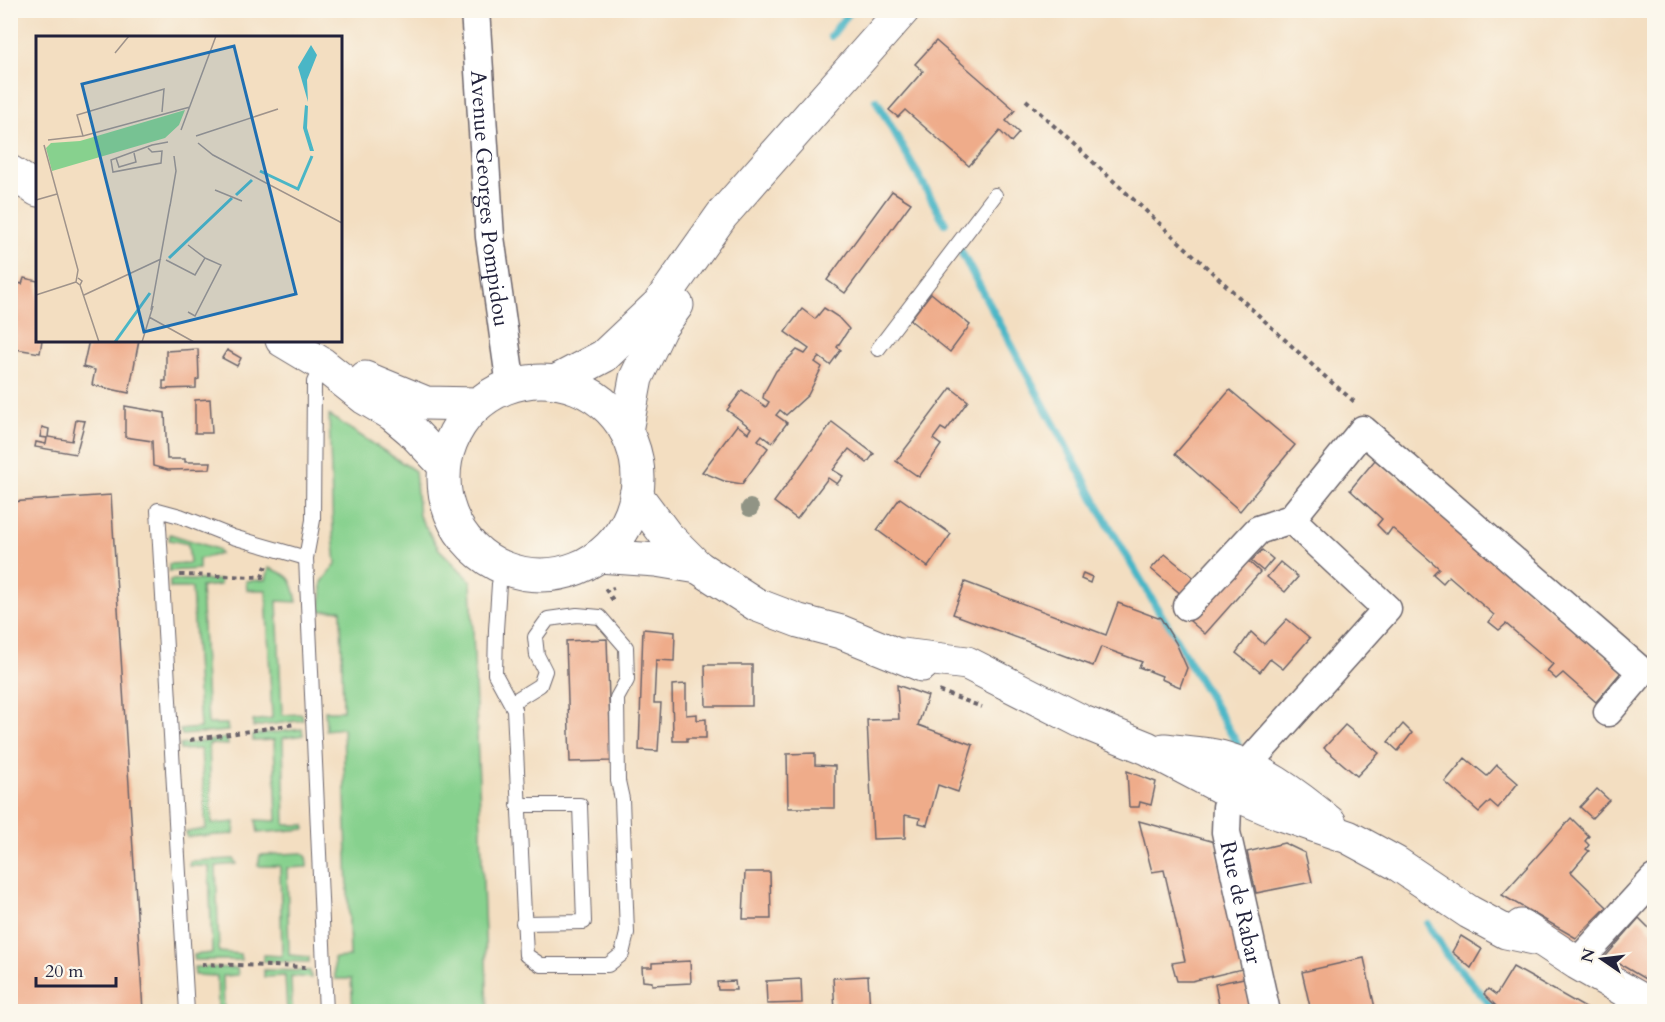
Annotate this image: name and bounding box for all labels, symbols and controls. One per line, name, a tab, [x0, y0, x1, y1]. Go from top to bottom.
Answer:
inset map	[36, 36, 342, 342]
street label: Avenue Georges Pompidou	[463, 69, 516, 329]
street label: Rue de Rabar	[1212, 838, 1269, 968]
north arrow	[1572, 929, 1632, 989]
text: N	[1576, 946, 1601, 965]
scale bar	[36, 950, 116, 988]
text: 20 m	[45, 959, 84, 984]

